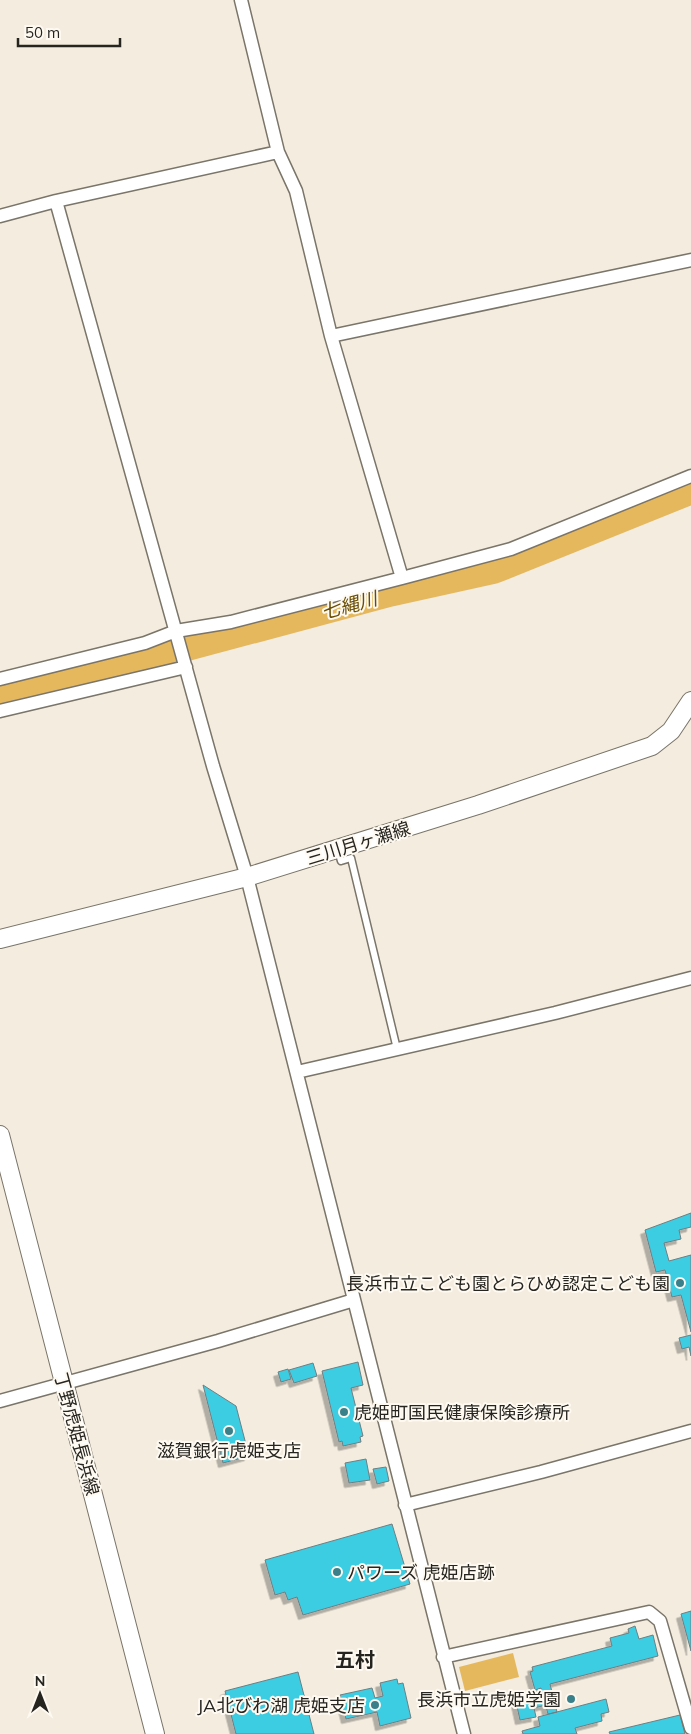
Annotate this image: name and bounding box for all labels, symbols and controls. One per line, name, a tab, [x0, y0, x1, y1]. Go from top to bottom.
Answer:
scale bar	[18, 15, 120, 47]
text: 50 m	[25, 23, 60, 42]
water label: 七縄川	[318, 586, 382, 624]
street label: 三川月ヶ瀬線	[303, 816, 413, 870]
place label: 長浜市立こども園とらひめ認定こども園	[346, 1272, 670, 1295]
marker: 長浜市立こども園とらひめ認定こども園	[674, 1277, 686, 1289]
street label: 丁野虎姫長浜線	[50, 1370, 104, 1498]
place label: 虎姫町国民健康保険診療所	[354, 1401, 570, 1424]
marker: 虎姫町国民健康保険診療所	[338, 1406, 350, 1418]
marker: 滋賀銀行虎姫支店	[223, 1425, 235, 1437]
place label: 滋賀銀行虎姫支店	[157, 1439, 301, 1462]
place label: パワーズ 虎姫店跡	[347, 1561, 495, 1584]
marker: パワーズ 虎姫店跡	[331, 1566, 343, 1578]
district label: 五村	[335, 1647, 375, 1672]
north arrow	[15, 1669, 65, 1719]
text: N	[35, 1672, 45, 1690]
place label: 長浜市立虎姫学園	[417, 1688, 561, 1711]
marker: 長浜市立虎姫学園	[565, 1693, 577, 1705]
place label: JA北びわ湖 虎姫支店	[197, 1694, 365, 1717]
marker: JA北びわ湖 虎姫支店	[369, 1699, 381, 1711]

